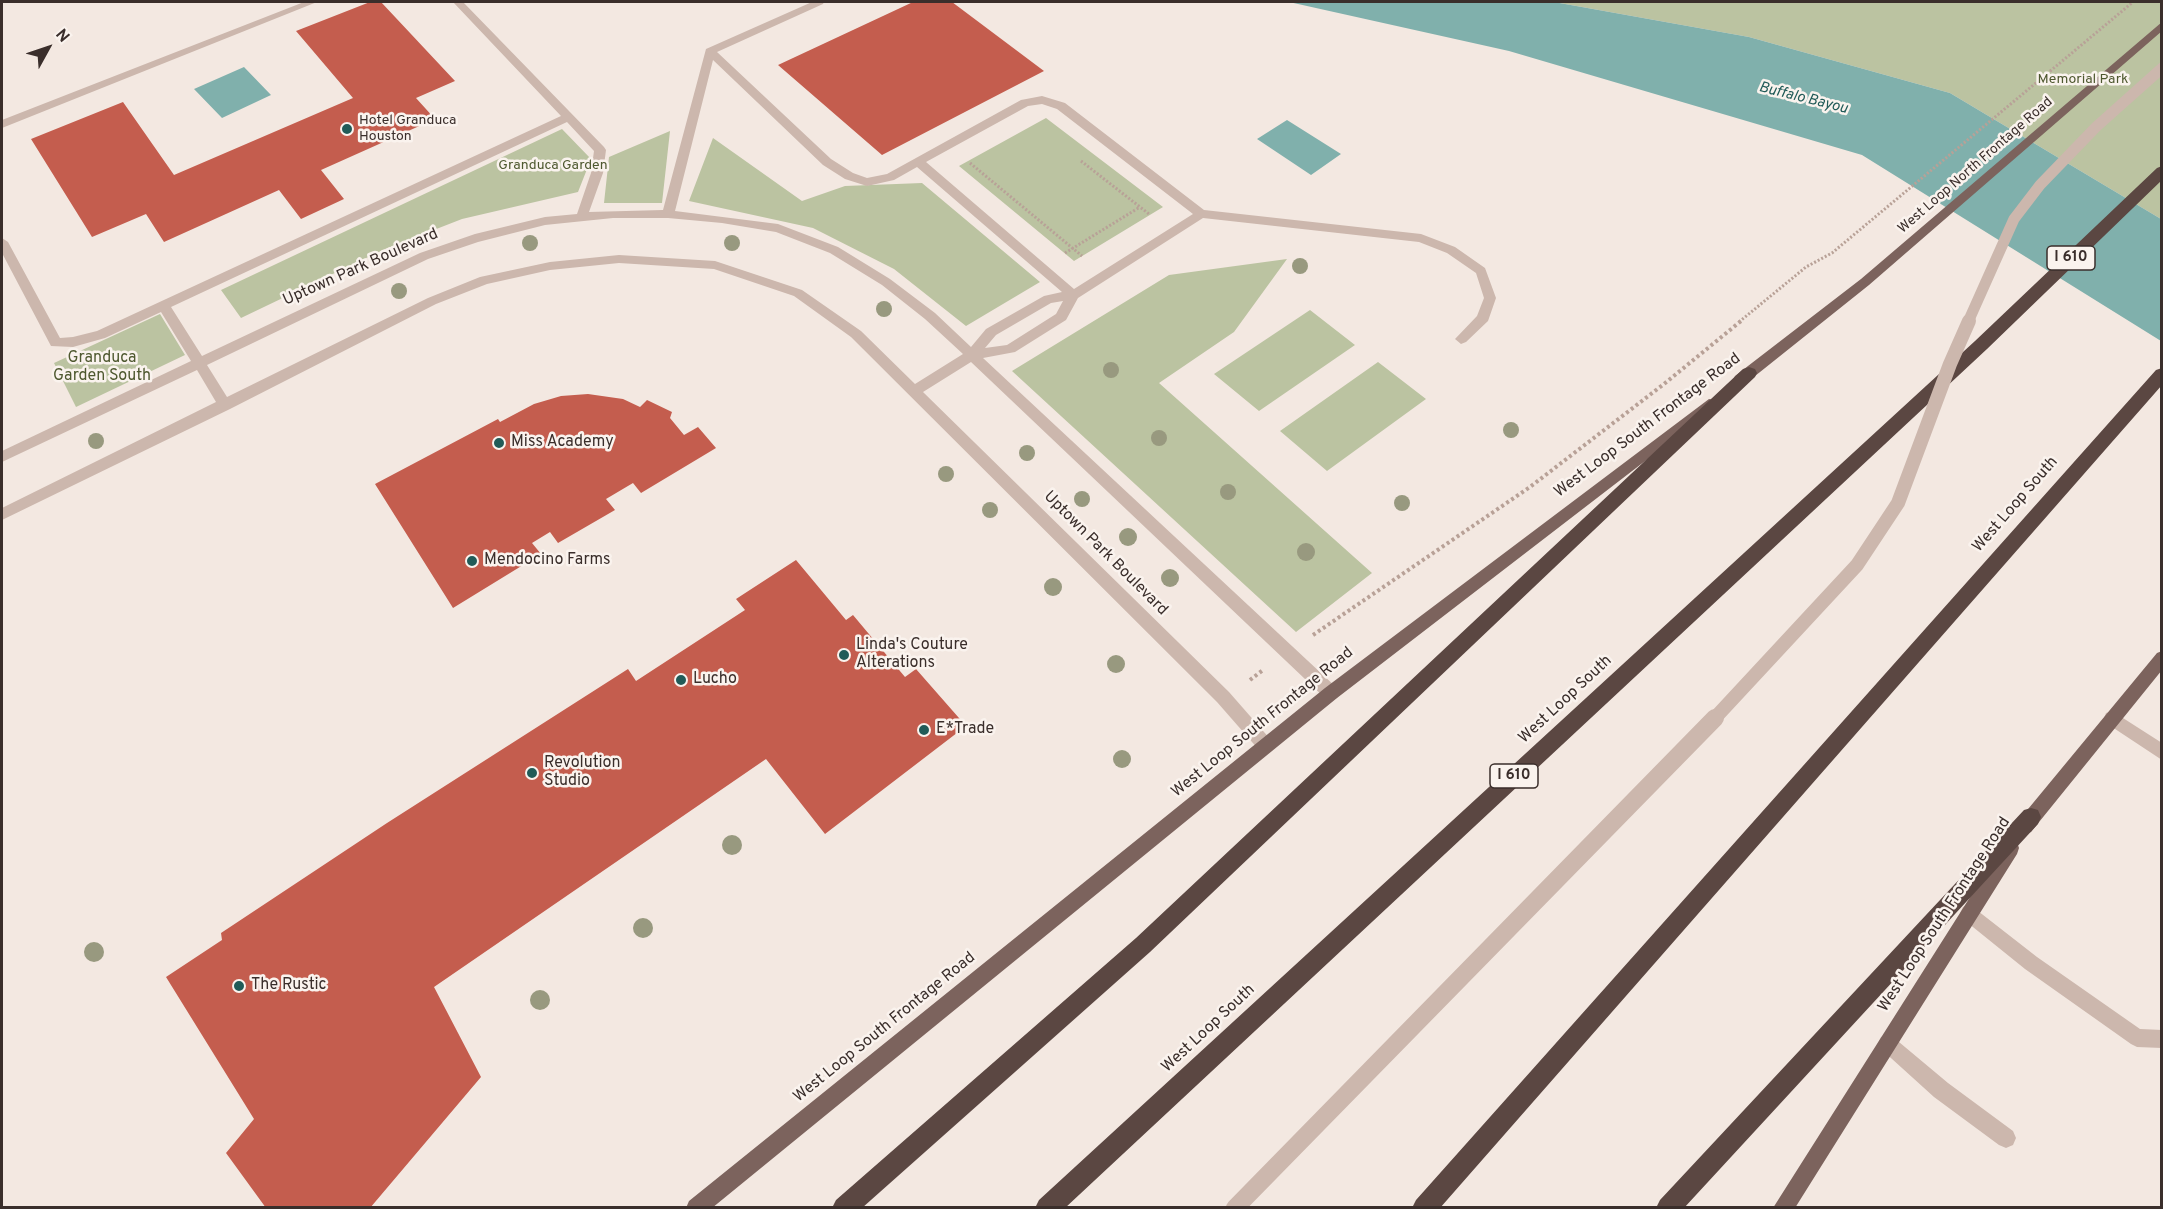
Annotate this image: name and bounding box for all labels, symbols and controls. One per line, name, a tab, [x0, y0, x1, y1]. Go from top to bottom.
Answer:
north arrow	[18, 18, 78, 78]
text: N	[50, 26, 73, 47]
park label: Memorial Park	[2038, 72, 2128, 88]
water label: Buffalo Bayou	[1757, 79, 1849, 119]
street label: West Loop North Frontage Road	[1895, 94, 2057, 238]
place label: Hotel Granduca Houston	[359, 113, 456, 146]
marker: Hotel Granduca Houston	[340, 122, 354, 136]
park label: Granduca Garden	[498, 158, 608, 174]
street label: Uptown Park Boulevard	[280, 225, 442, 311]
road number: I 610	[2047, 246, 2095, 270]
park label: Granduca Garden South	[53, 349, 151, 387]
street label: West Loop South Frontage Road	[1551, 350, 1745, 502]
place label: Miss Academy	[511, 433, 614, 453]
marker: Miss Academy	[492, 436, 506, 450]
street label: West Loop South	[1969, 453, 2063, 557]
street label: Uptown Park Boulevard	[1039, 488, 1171, 620]
place label: Mendocino Farms	[484, 551, 611, 571]
marker: Mendocino Farms	[465, 554, 479, 568]
place label: Linda's Couture Alterations	[856, 636, 968, 674]
street label: West Loop South Frontage Road	[1168, 644, 1358, 802]
marker: Linda's Couture Alterations	[837, 648, 851, 662]
street label: West Loop South	[1515, 652, 1617, 748]
place label: Lucho	[693, 670, 737, 690]
marker: Lucho	[674, 673, 688, 687]
place label: E*Trade	[936, 720, 994, 740]
marker: E*Trade	[917, 723, 931, 737]
place label: Revolution Studio	[544, 754, 620, 792]
road number: I 610	[1490, 764, 1538, 788]
marker: Revolution Studio	[525, 766, 539, 780]
street label: West Loop South Frontage Road	[1875, 814, 2015, 1016]
street label: West Loop South Frontage Road	[790, 949, 980, 1107]
place label: The Rustic	[251, 976, 326, 996]
marker: The Rustic	[232, 979, 246, 993]
street label: West Loop South	[1158, 981, 1260, 1077]

